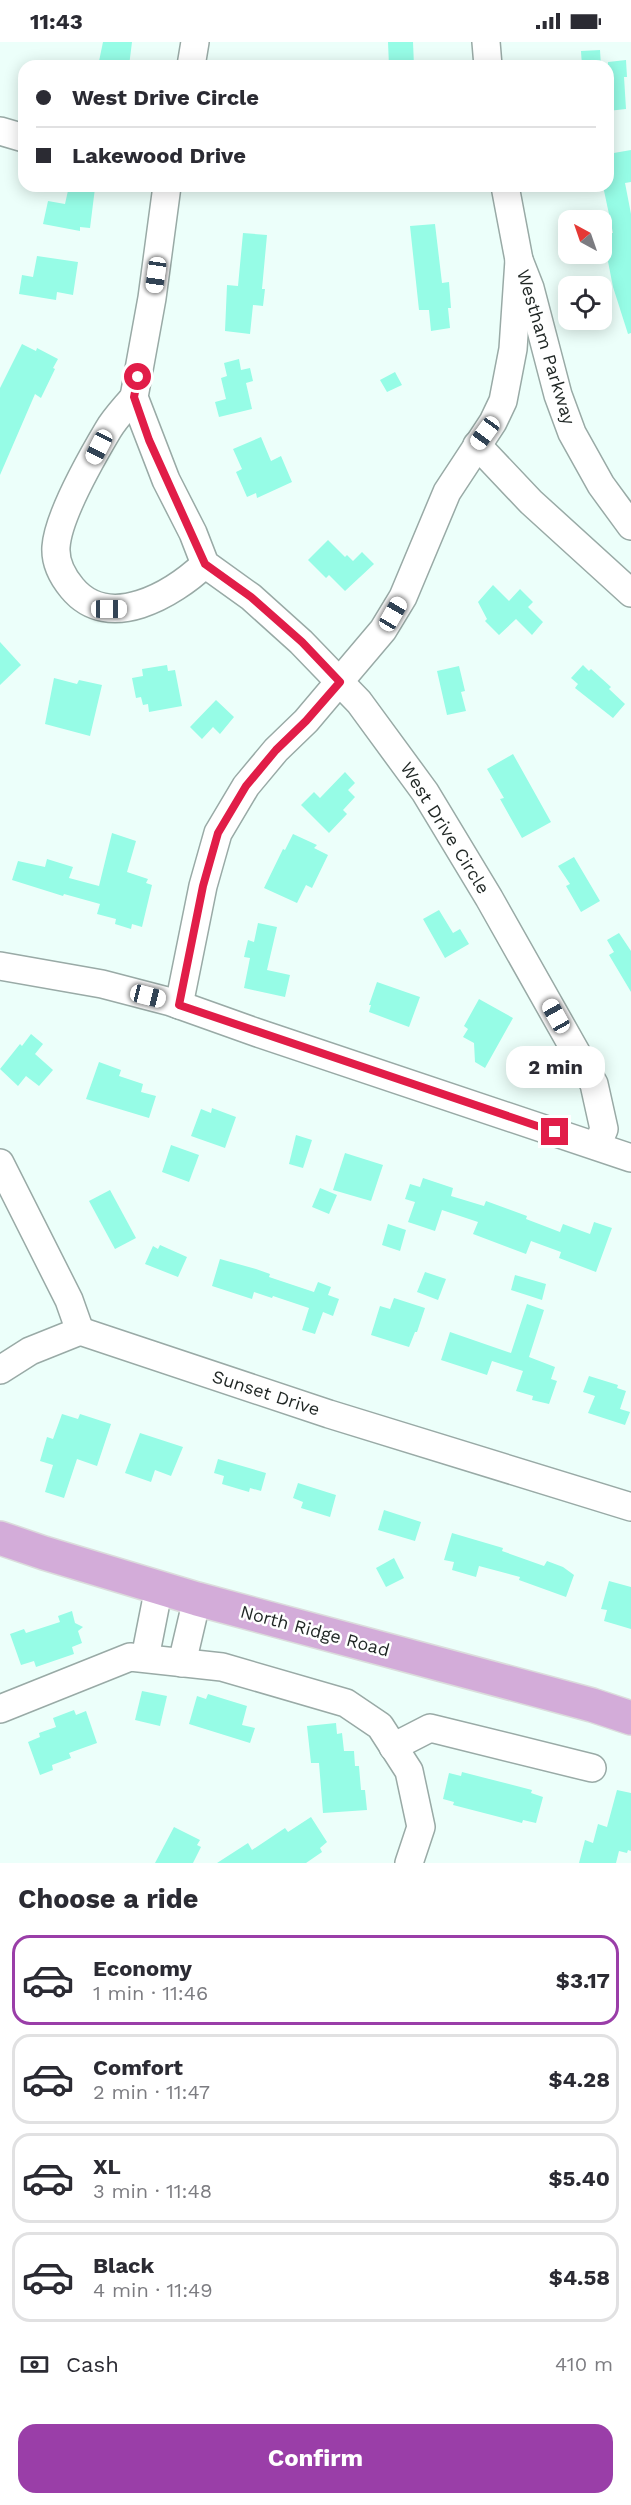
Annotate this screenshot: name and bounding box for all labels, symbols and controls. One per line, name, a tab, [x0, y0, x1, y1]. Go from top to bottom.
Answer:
text: 11:43	[30, 9, 83, 34]
text: West Drive Circle	[72, 85, 259, 110]
text: Lakewood Drive	[72, 143, 246, 168]
north arrow	[558, 210, 612, 264]
map controls	[558, 210, 612, 330]
car	[145, 256, 167, 294]
street label: Westham Parkway	[513, 267, 580, 428]
button: locate	[558, 276, 612, 330]
route start	[124, 363, 151, 390]
car	[467, 413, 503, 453]
car	[83, 427, 115, 467]
car	[376, 594, 410, 634]
car	[91, 600, 127, 618]
street label: West Drive Circle	[396, 758, 494, 897]
car	[128, 983, 168, 1009]
car	[539, 996, 573, 1036]
callout: 2 min	[506, 1045, 604, 1087]
text: 2 min	[528, 1055, 583, 1079]
route end	[541, 1118, 568, 1145]
street label: Sunset Drive	[210, 1365, 323, 1420]
street label: North Ridge Road	[238, 1601, 392, 1661]
text: Choose a ride	[18, 1883, 198, 1915]
icon: car	[21, 1953, 75, 2007]
text: Economy	[93, 1956, 192, 1981]
text: $3.17	[556, 1968, 610, 1993]
text: 1 min · 11:46	[93, 1981, 208, 2005]
icon: car	[21, 2052, 75, 2106]
text: Comfort	[93, 2055, 183, 2080]
text: $4.28	[548, 2067, 610, 2092]
text: 2 min · 11:47	[93, 2080, 210, 2104]
icon: car	[21, 2151, 75, 2205]
text: XL	[93, 2154, 121, 2179]
text: $5.40	[548, 2166, 610, 2191]
text: 3 min · 11:48	[93, 2179, 212, 2203]
icon: car	[21, 2250, 75, 2304]
text: Black	[93, 2253, 154, 2278]
text: $4.58	[549, 2265, 610, 2290]
text: 4 min · 11:49	[93, 2278, 213, 2302]
icon: cash	[18, 2348, 51, 2381]
text: Cash	[66, 2352, 119, 2377]
text: 410 m	[555, 2352, 613, 2376]
button: Confirm	[18, 2424, 613, 2493]

